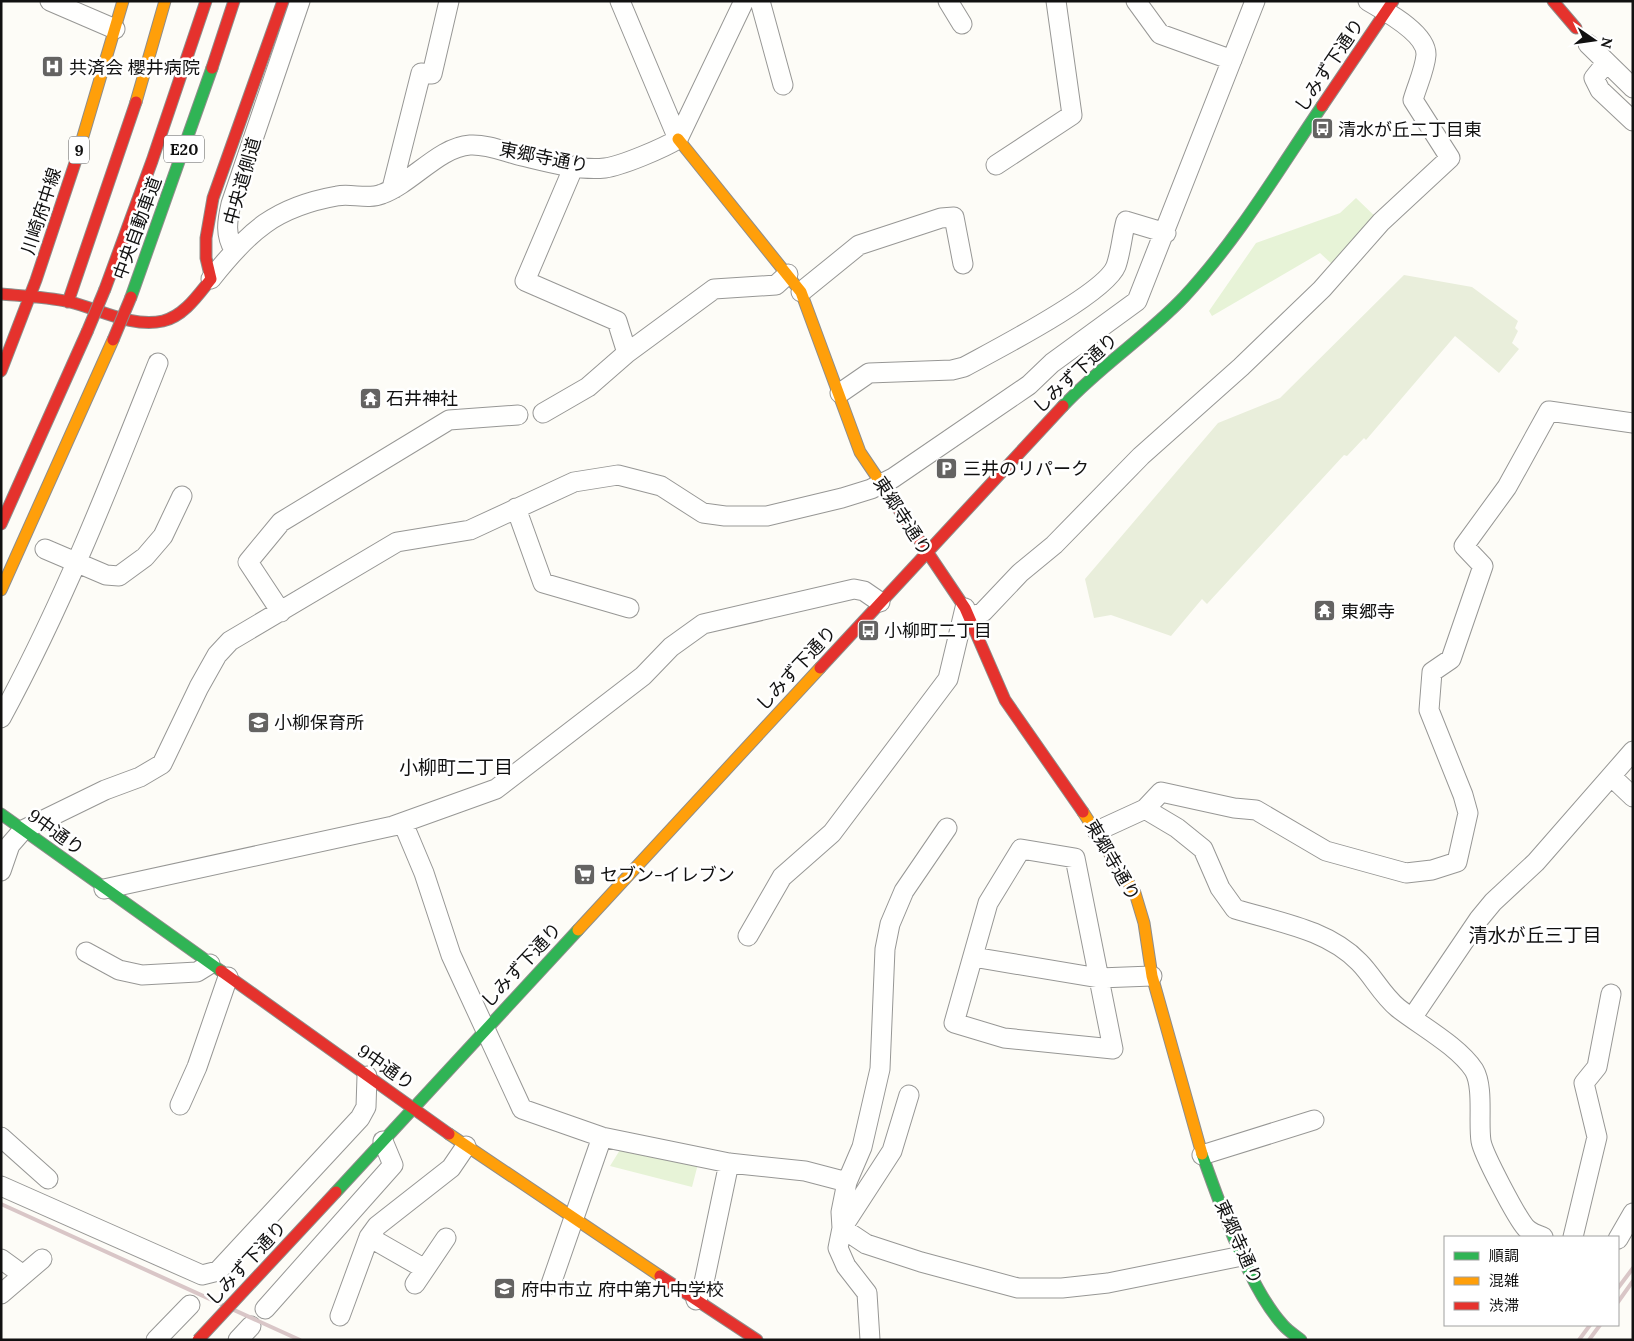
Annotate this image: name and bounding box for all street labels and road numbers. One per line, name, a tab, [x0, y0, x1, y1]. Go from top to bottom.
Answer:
street label: しみず下通り	[1289, 14, 1369, 116]
street label: 中央道側道	[219, 135, 265, 227]
road number: 9	[69, 136, 89, 164]
road number: E20	[164, 136, 204, 162]
street label: 東郷寺通り	[498, 137, 590, 177]
street label: 川崎府中線	[16, 165, 66, 257]
street label: 中央自動車道	[108, 173, 166, 283]
street label: しみず下通り	[1028, 328, 1122, 418]
street label: 東郷寺通り	[869, 472, 937, 560]
street label: しみず下通り	[751, 621, 841, 715]
street label: 9中通り	[23, 804, 89, 860]
street label: 東郷寺通り	[1081, 815, 1145, 905]
street label: しみず下通り	[476, 918, 566, 1012]
street label: 9中通り	[353, 1039, 419, 1095]
street label: 東郷寺通り	[1210, 1196, 1268, 1288]
street label: しみず下通り	[201, 1216, 291, 1310]

